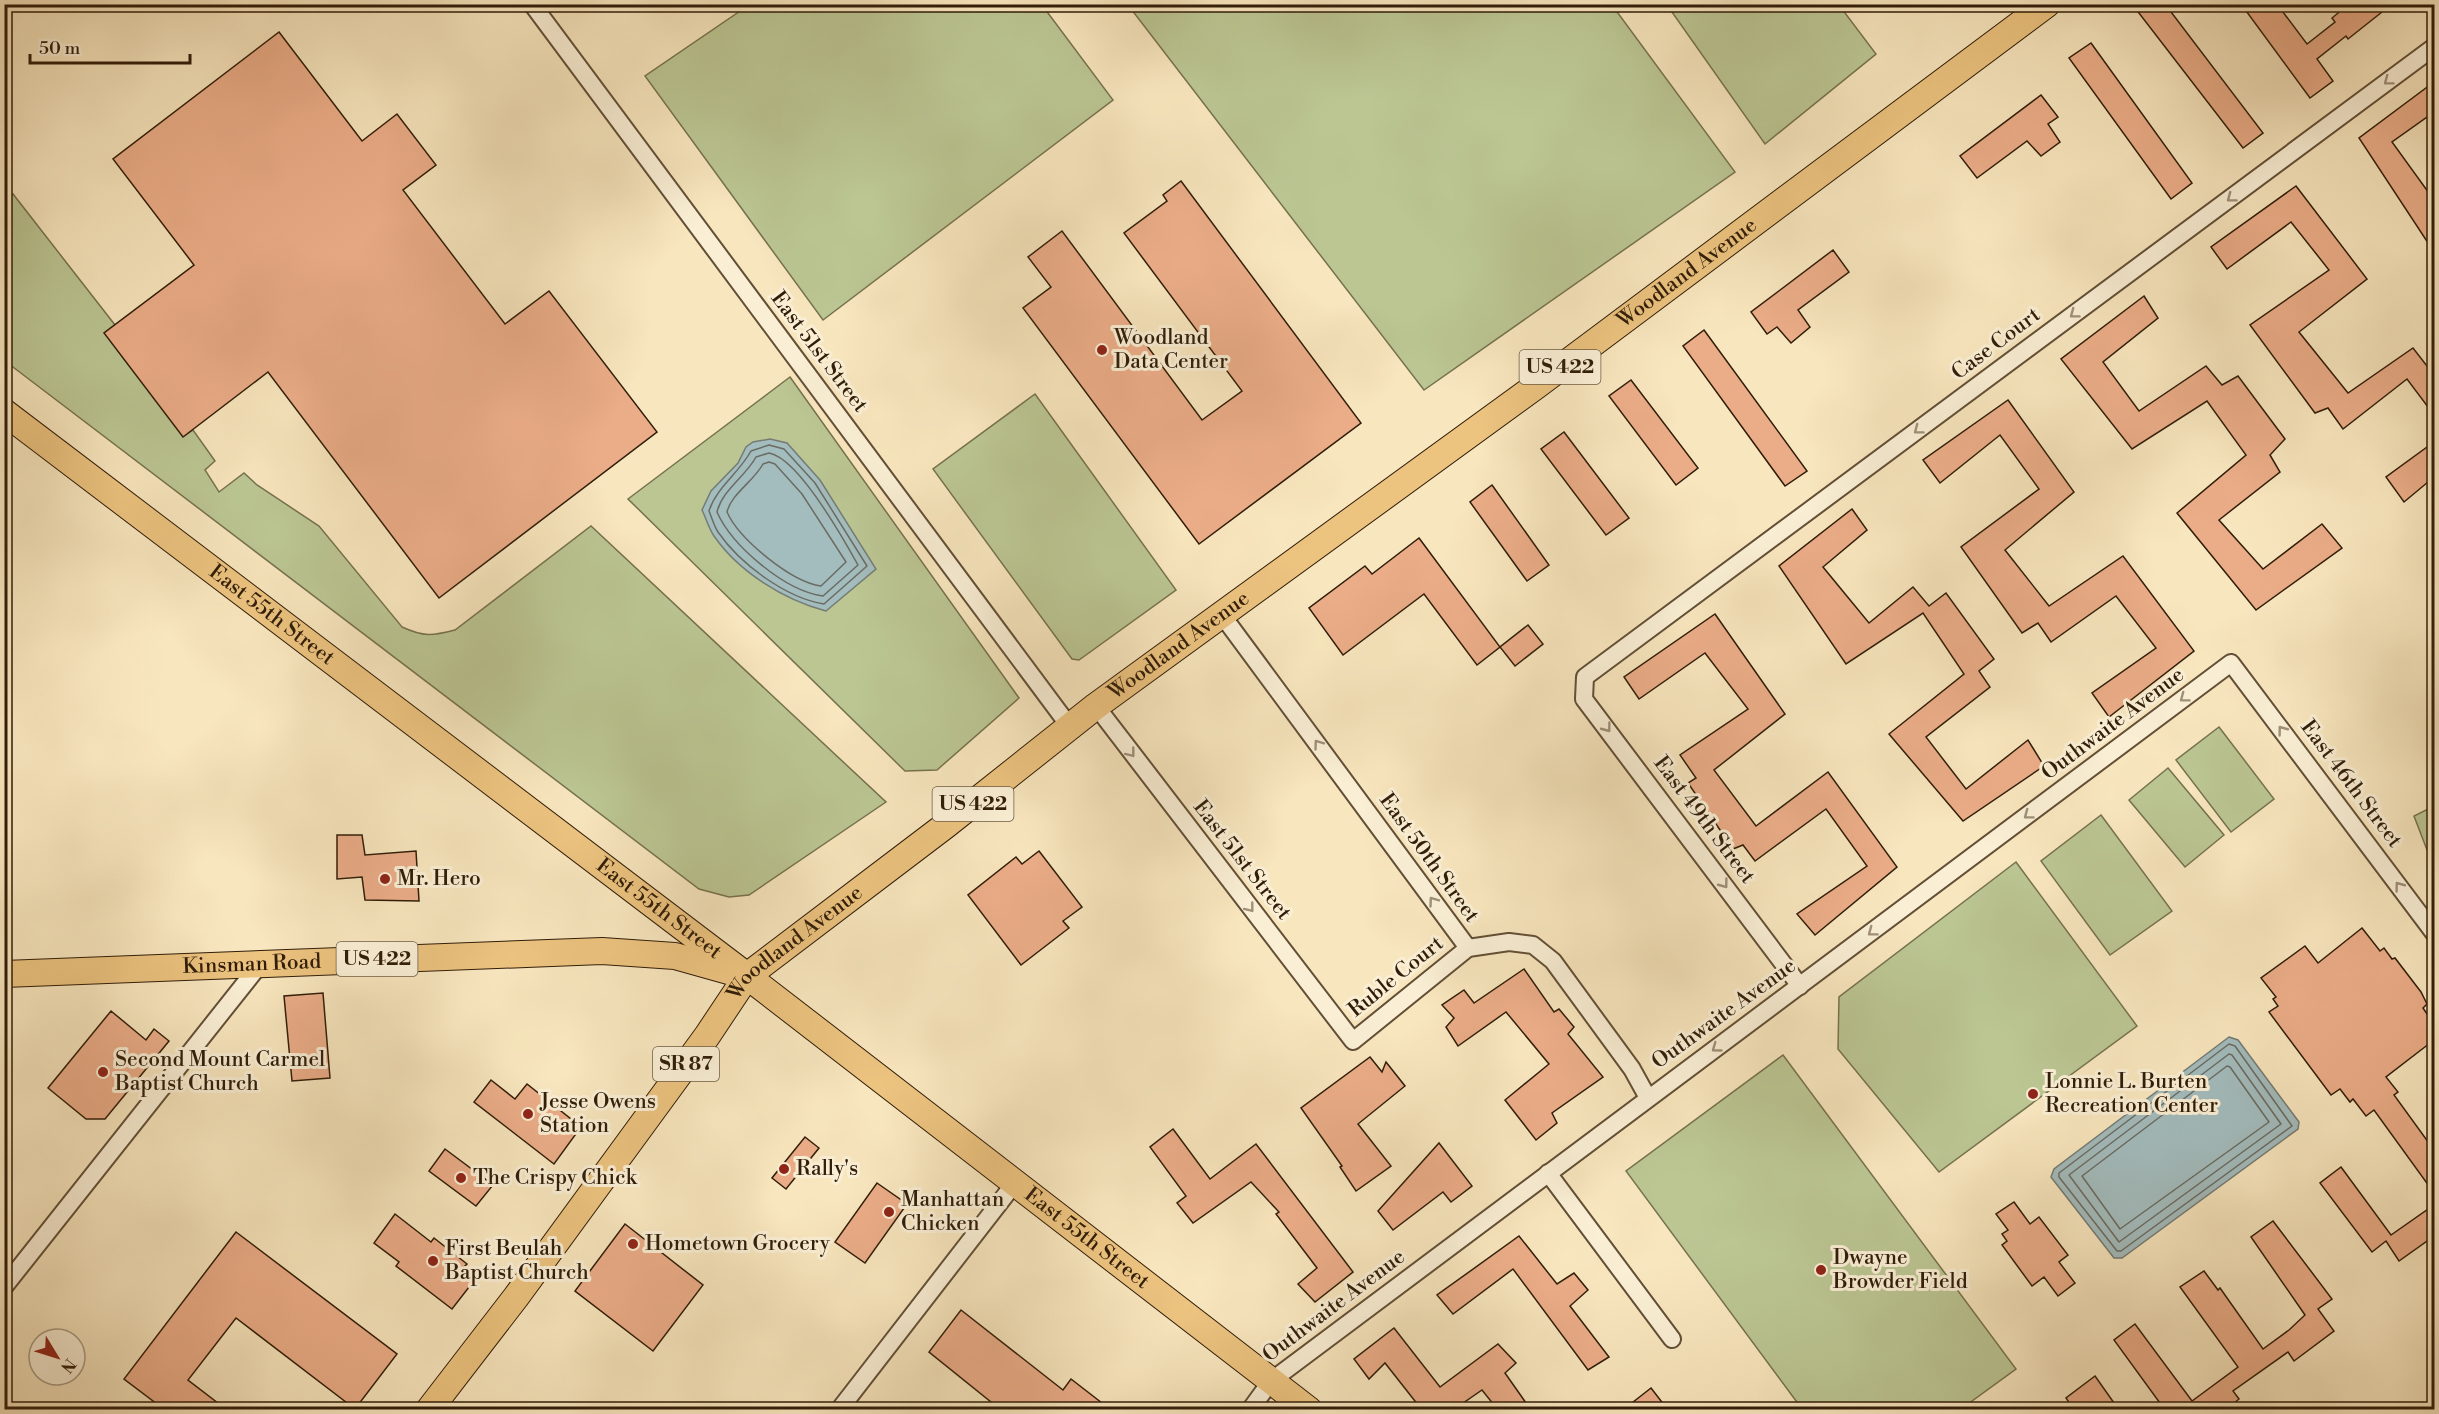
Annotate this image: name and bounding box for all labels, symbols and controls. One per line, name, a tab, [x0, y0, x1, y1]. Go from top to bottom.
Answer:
scale bar	[30, 27, 190, 65]
text: 50 m	[39, 37, 81, 60]
one-way arrow	[2383, 74, 2394, 85]
one-way arrow	[2227, 190, 2238, 201]
street label: Woodland Avenue	[1611, 212, 1762, 334]
street label: East 51st Street	[765, 286, 873, 418]
street label: Case Court	[1946, 302, 2046, 386]
one-way arrow	[2070, 307, 2081, 318]
place label: Woodland Data Center	[1113, 325, 1228, 375]
marker: Woodland Data Center	[1095, 343, 1109, 357]
road number: US 422	[1520, 350, 1600, 384]
one-way arrow	[1913, 423, 1924, 434]
street label: East 55th Street	[204, 559, 340, 672]
street label: Woodland Avenue	[1103, 586, 1255, 706]
street label: Outhwaite Avenue	[2037, 662, 2189, 786]
one-way arrow	[2180, 691, 2191, 702]
street label: East 46th Street	[2295, 715, 2408, 853]
one-way arrow	[1599, 722, 1610, 733]
one-way arrow	[2278, 726, 2289, 737]
one-way arrow	[1314, 740, 1325, 751]
one-way arrow	[1124, 746, 1135, 757]
street label: East 49th Street	[1648, 751, 1761, 889]
road number: US 422	[932, 787, 1014, 821]
street label: East 50th Street	[1373, 788, 1485, 928]
street label: East 51st Street	[1187, 795, 1297, 926]
one-way arrow	[2024, 808, 2035, 819]
street label: East 55th Street	[591, 853, 727, 965]
place label: Mr. Hero	[397, 866, 481, 892]
marker: Mr. Hero	[378, 872, 392, 886]
one-way arrow	[1716, 878, 1727, 889]
street label: Woodland Avenue	[721, 880, 868, 1006]
one-way arrow	[2396, 882, 2407, 893]
one-way arrow	[1429, 897, 1440, 908]
one-way arrow	[1243, 901, 1254, 912]
one-way arrow	[1868, 925, 1879, 936]
street label: Ruble Court	[1343, 930, 1449, 1023]
road number: US 422	[336, 942, 418, 976]
street label: Kinsman Road	[182, 949, 322, 980]
street label: Outhwaite Avenue	[1647, 953, 1801, 1075]
one-way arrow	[1711, 1041, 1722, 1052]
place label: Second Mount Carmel Baptist Church	[114, 1047, 325, 1097]
road number: SR 87	[653, 1047, 719, 1081]
marker: Second Mount Carmel Baptist Church	[96, 1065, 110, 1079]
place label: Lonnie L. Burten Recreation Center	[2045, 1069, 2218, 1119]
marker: Lonnie L. Burten Recreation Center	[2026, 1087, 2040, 1101]
place label: Jesse Owens Station	[539, 1089, 656, 1139]
marker: Jesse Owens Station	[521, 1107, 535, 1121]
place label: Rally's	[796, 1156, 858, 1182]
marker: Rally's	[777, 1162, 791, 1176]
place label: The Crispy Chick	[473, 1165, 638, 1191]
marker: The Crispy Chick	[454, 1171, 468, 1185]
street label: East 55th Street	[1019, 1182, 1155, 1295]
place label: Manhattan Chicken	[901, 1187, 1005, 1237]
marker: Manhattan Chicken	[882, 1205, 896, 1219]
place label: Hometown Grocery	[645, 1231, 831, 1257]
place label: First Beulah Baptist Church	[444, 1236, 589, 1286]
marker: Hometown Grocery	[626, 1237, 640, 1251]
street label: Outhwaite Avenue	[1258, 1244, 1410, 1368]
place label: Dwayne Browder Field	[1832, 1245, 1968, 1295]
marker: First Beulah Baptist Church	[426, 1254, 440, 1268]
marker: Dwayne Browder Field	[1814, 1263, 1828, 1277]
north arrow	[27, 1327, 87, 1387]
text: N	[56, 1354, 80, 1377]

